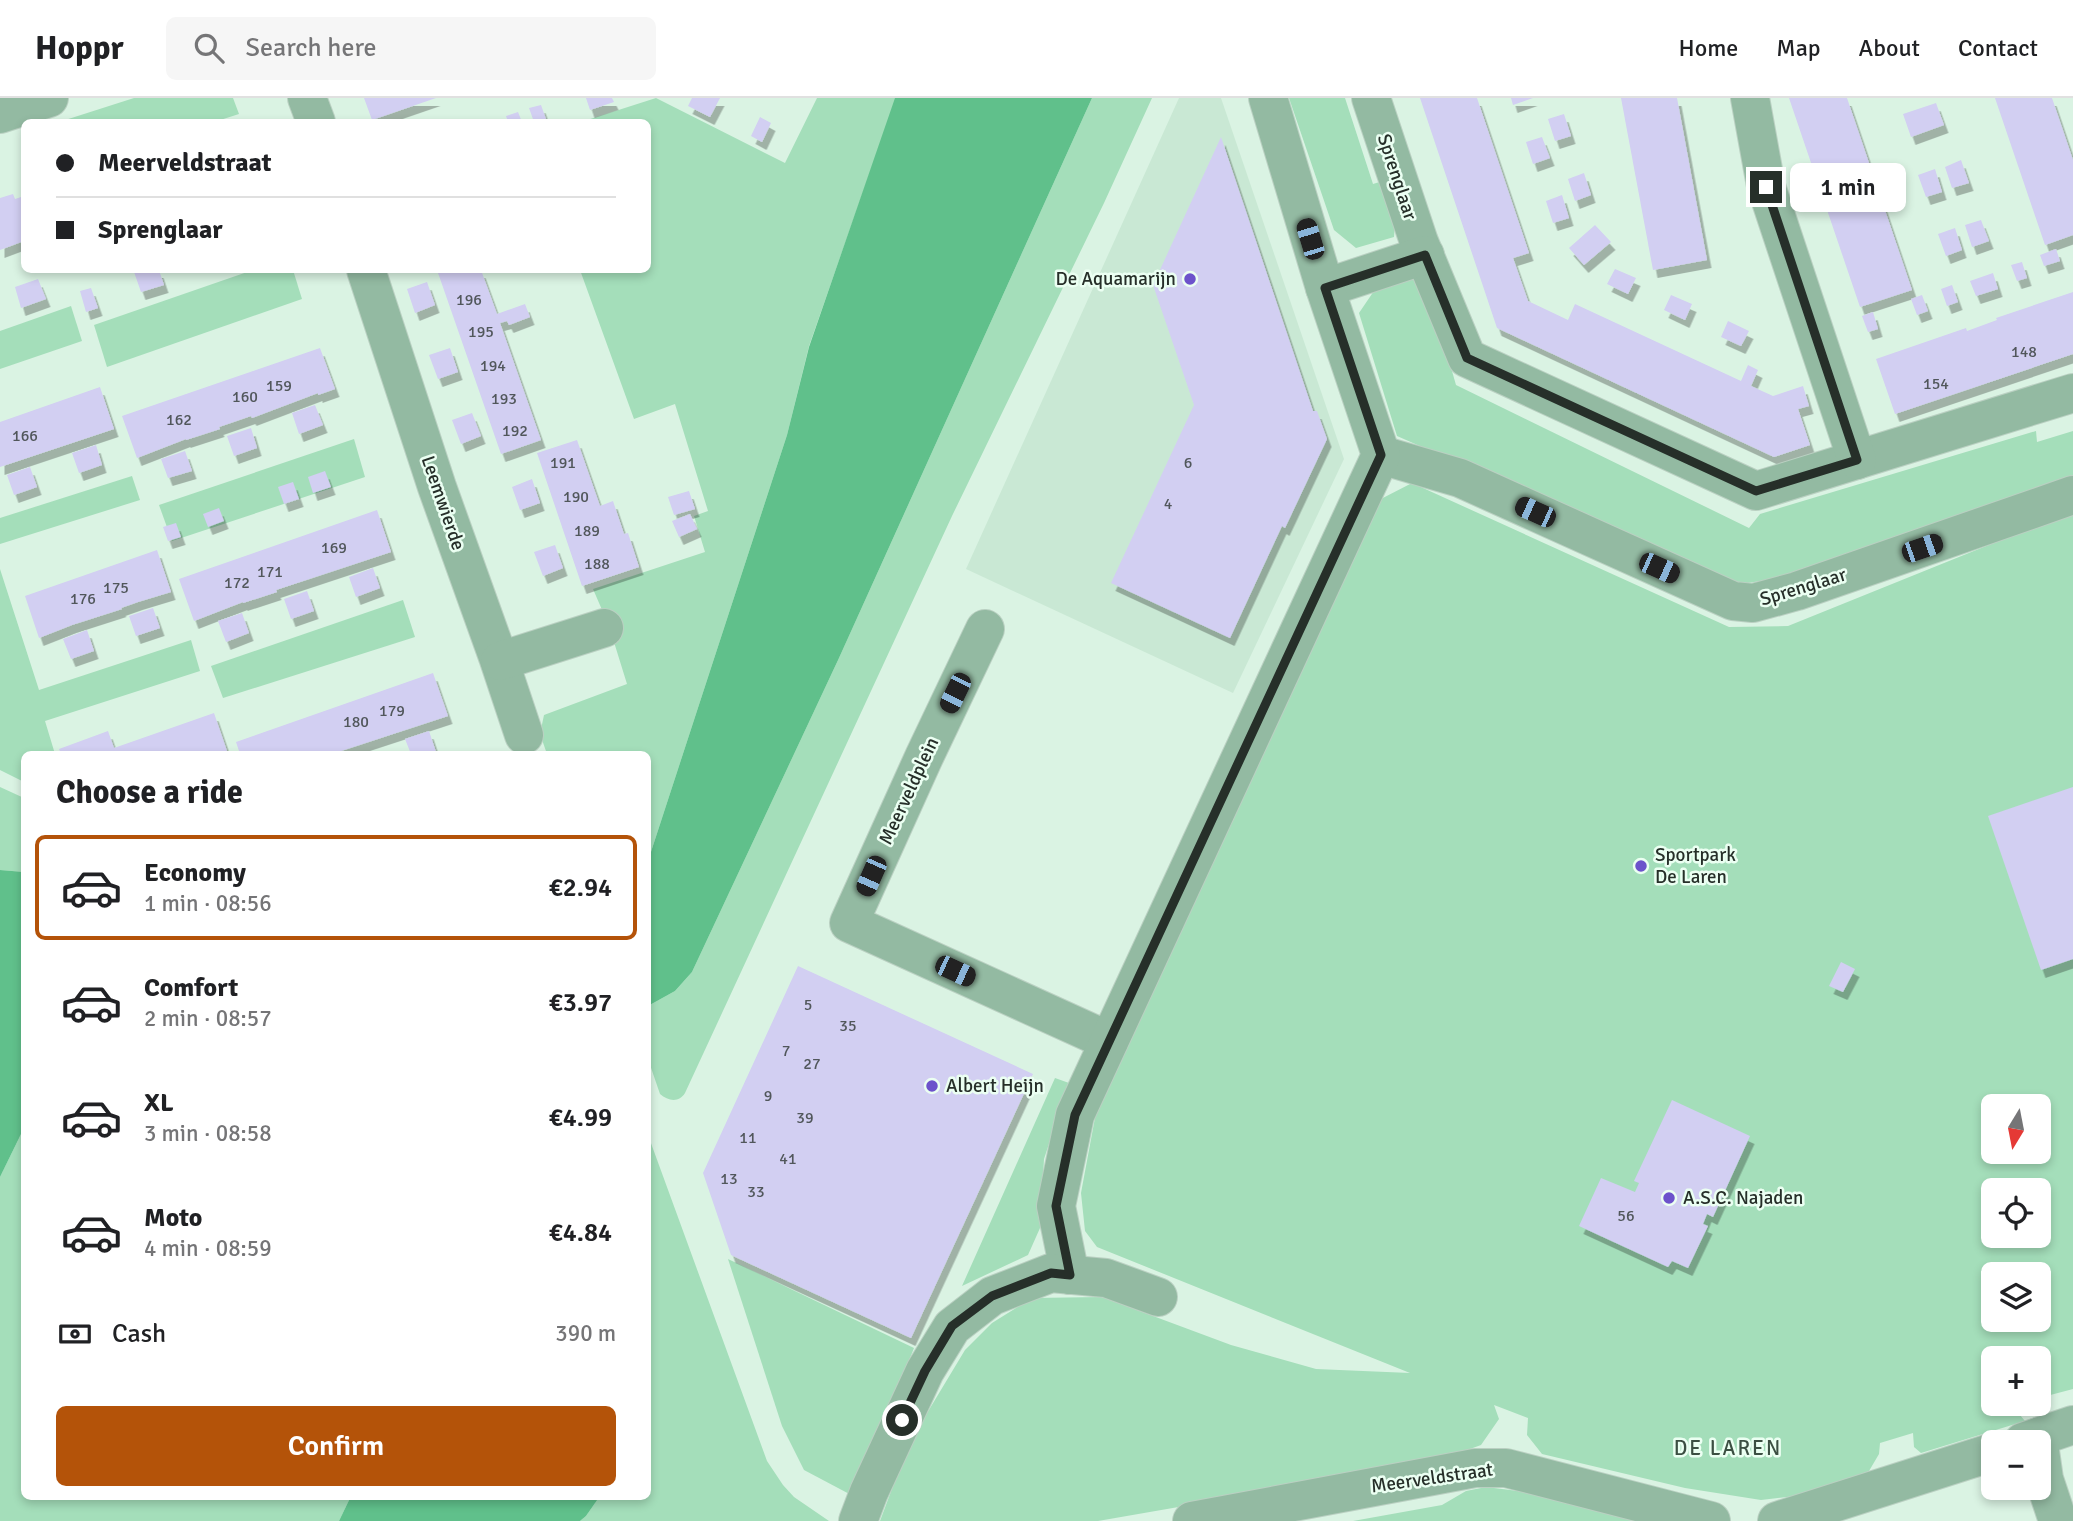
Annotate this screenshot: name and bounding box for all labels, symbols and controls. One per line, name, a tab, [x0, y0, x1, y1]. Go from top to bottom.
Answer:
search box	[166, 17, 656, 80]
text: Hoppr	[35, 28, 124, 69]
icon: search	[190, 29, 228, 67]
text: Search here	[246, 32, 377, 64]
text: Home	[1678, 33, 1738, 63]
text: Map	[1776, 33, 1821, 63]
text: About	[1859, 33, 1920, 63]
text: Contact	[1958, 33, 2038, 63]
street label: Sprenglaar	[1372, 131, 1422, 223]
text: Meerveldstraat	[98, 147, 271, 179]
callout: 1 min	[1790, 162, 1906, 212]
route end	[1750, 171, 1782, 203]
text: 1 min	[1820, 173, 1876, 202]
text: Sprenglaar	[98, 214, 223, 246]
car	[1294, 216, 1327, 262]
place label: De Aquamarijn	[1056, 267, 1176, 291]
marker: De Aquamarijn	[1182, 271, 1198, 287]
house number: 196	[456, 290, 482, 310]
house number: 195	[468, 322, 494, 342]
house number: 148	[2011, 342, 2037, 362]
house number: 194	[480, 356, 506, 376]
house number: 154	[1923, 374, 1949, 394]
house number: 159	[266, 376, 292, 396]
house number: 160	[232, 387, 258, 407]
house number: 193	[491, 389, 517, 409]
house number: 162	[166, 410, 192, 430]
house number: 192	[502, 421, 528, 441]
house number: 166	[12, 426, 38, 446]
street label: Leemwierde	[416, 453, 470, 553]
house number: 191	[550, 453, 576, 473]
house number: 6	[1184, 453, 1192, 473]
house number: 190	[563, 487, 589, 507]
house number: 4	[1164, 494, 1173, 514]
car	[1512, 494, 1559, 530]
house number: 189	[574, 521, 600, 541]
car	[1899, 531, 1946, 565]
house number: 169	[321, 538, 347, 558]
car	[1636, 550, 1683, 586]
house number: 188	[584, 554, 610, 574]
house number: 171	[257, 562, 283, 582]
street label: Sprenglaar	[1757, 563, 1849, 611]
house number: 172	[224, 573, 250, 593]
house number: 175	[103, 578, 129, 598]
house number: 176	[70, 589, 96, 609]
car	[937, 670, 974, 716]
house number: 179	[379, 701, 405, 721]
house number: 180	[343, 712, 369, 732]
street label: Meerveldplein	[874, 733, 944, 849]
text: Choose a ride	[56, 773, 243, 812]
place label: Sportpark De Laren	[1655, 843, 1736, 889]
car	[853, 853, 890, 899]
icon: car	[60, 856, 123, 919]
text: Economy	[144, 857, 246, 889]
marker: Sportpark De Laren	[1633, 858, 1649, 874]
text: €2.94	[549, 872, 612, 904]
text: 1 min · 08:56	[144, 889, 272, 918]
car	[932, 953, 979, 989]
icon: car	[60, 971, 123, 1034]
text: Comfort	[144, 972, 238, 1004]
text: €3.97	[549, 987, 612, 1019]
house number: 5	[804, 995, 812, 1015]
text: 2 min · 08:57	[144, 1004, 272, 1033]
house number: 35	[839, 1016, 857, 1036]
house number: 7	[782, 1041, 790, 1061]
house number: 27	[803, 1054, 821, 1074]
place label: Albert Heijn	[946, 1074, 1044, 1098]
marker: Albert Heijn	[924, 1078, 940, 1094]
icon: car	[60, 1086, 123, 1149]
house number: 9	[764, 1086, 772, 1106]
text: XL	[144, 1087, 174, 1119]
north arrow	[1981, 1094, 2051, 1164]
map controls	[1981, 1094, 2051, 1500]
text: €4.99	[549, 1102, 612, 1134]
house number: 39	[796, 1108, 814, 1128]
text: 3 min · 08:58	[144, 1119, 272, 1148]
house number: 11	[739, 1128, 757, 1148]
house number: 41	[779, 1149, 797, 1169]
house number: 13	[720, 1169, 738, 1189]
button: locate	[1981, 1178, 2051, 1248]
house number: 33	[747, 1182, 765, 1202]
place label: A.S.C. Najaden	[1683, 1186, 1803, 1210]
marker: A.S.C. Najaden	[1661, 1190, 1677, 1206]
icon: car	[60, 1201, 123, 1264]
text: Moto	[144, 1202, 202, 1234]
house number: 56	[1617, 1206, 1635, 1226]
text: €4.84	[549, 1217, 612, 1249]
text: 4 min · 08:59	[144, 1234, 272, 1263]
button: layers	[1981, 1262, 2051, 1332]
icon: cash	[56, 1315, 94, 1353]
text: Cash	[112, 1318, 166, 1350]
text: 390 m	[555, 1319, 616, 1348]
button: +	[1981, 1346, 2051, 1416]
route start	[886, 1404, 918, 1436]
button: Confirm	[56, 1406, 616, 1486]
button: −	[1981, 1430, 2051, 1500]
district label: DE LAREN	[1674, 1435, 1782, 1461]
street label: Meerveldstraat	[1369, 1458, 1495, 1498]

